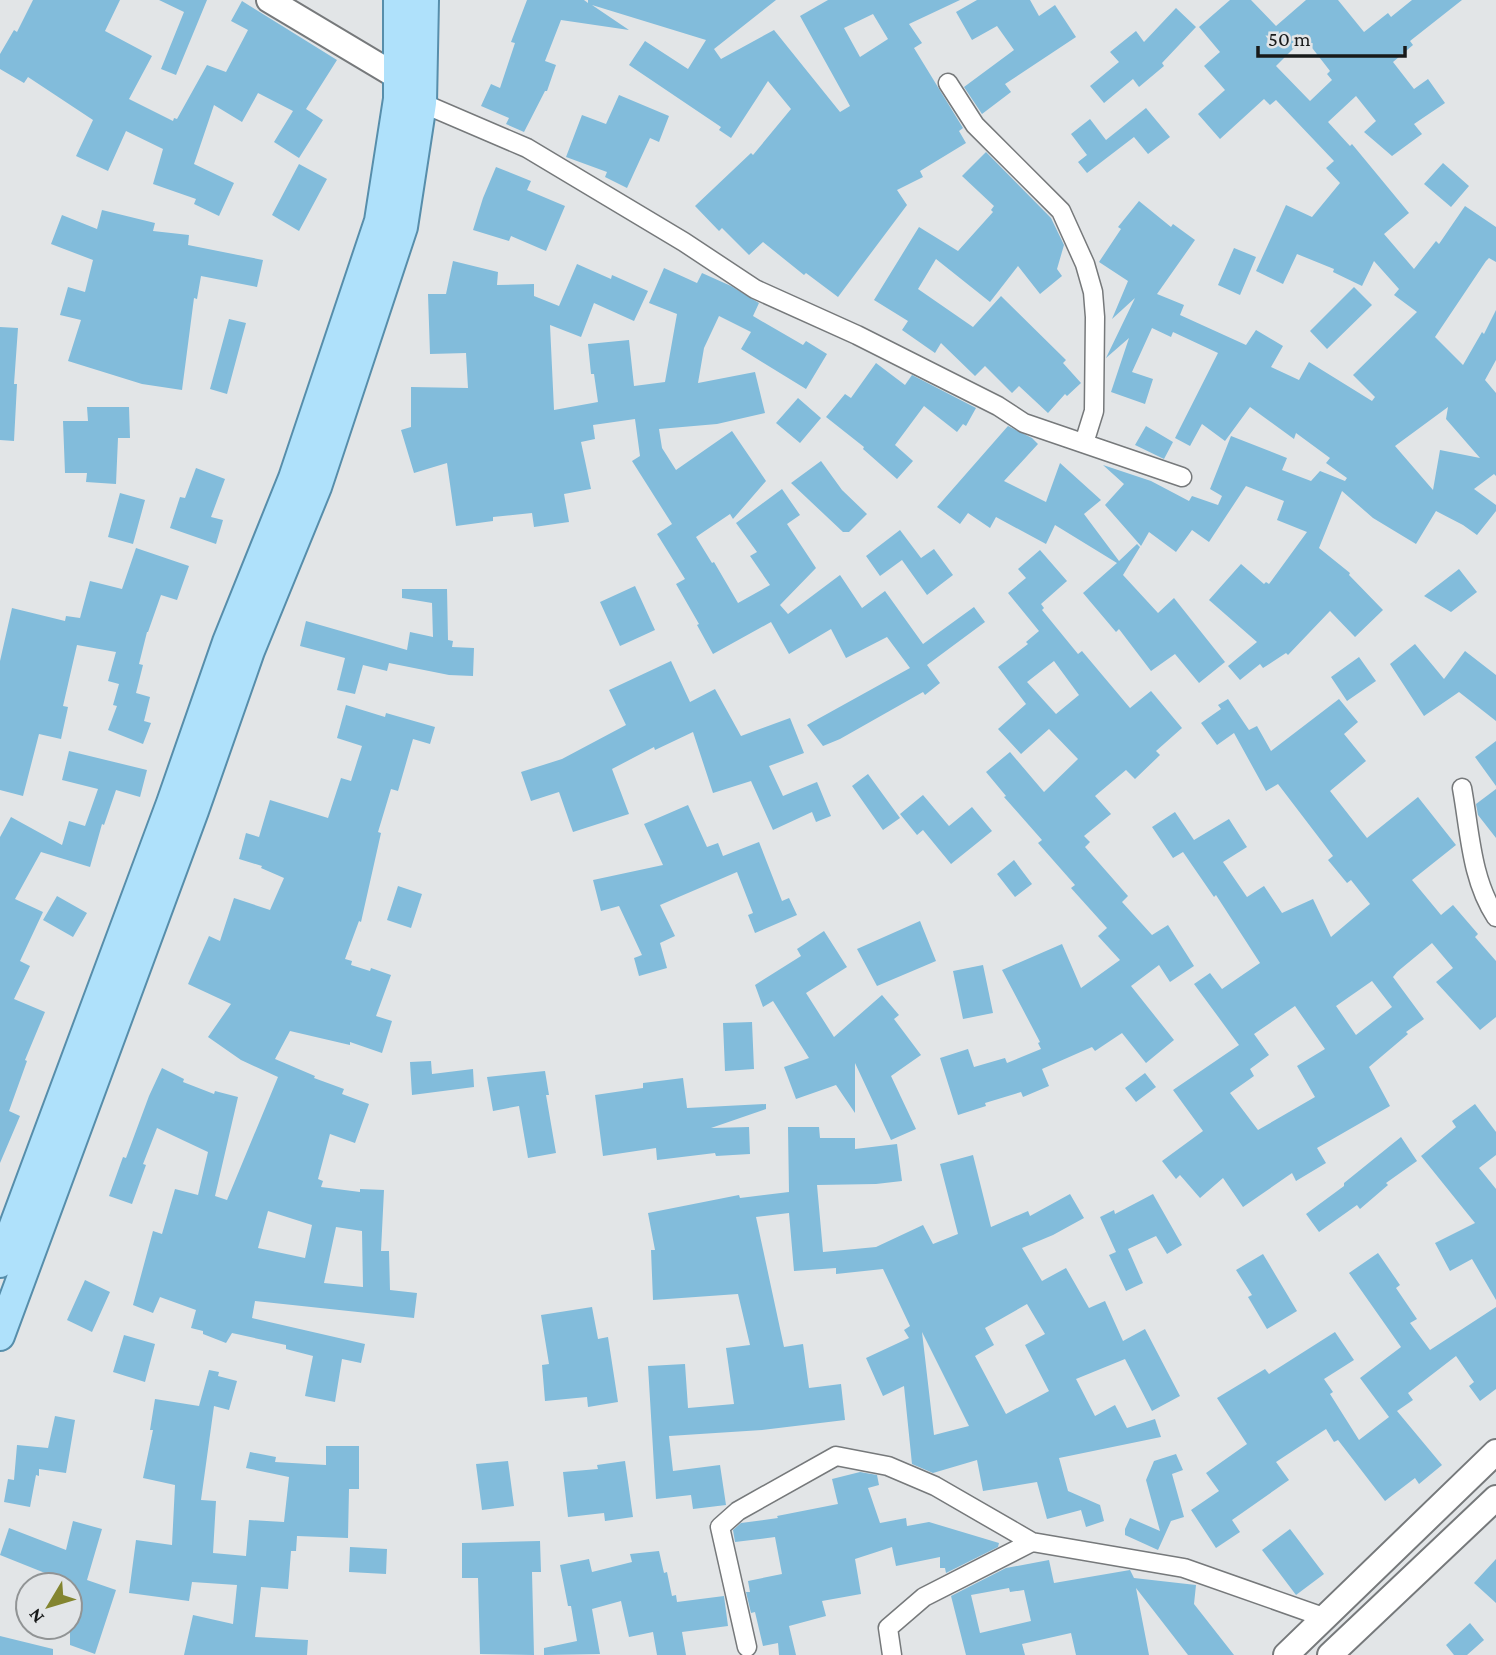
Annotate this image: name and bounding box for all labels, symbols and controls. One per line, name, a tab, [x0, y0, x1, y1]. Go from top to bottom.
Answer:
scale bar	[1258, 14, 1405, 58]
text: 50 m	[1268, 27, 1311, 51]
north arrow	[14, 1571, 84, 1641]
text: N	[24, 1605, 48, 1628]

